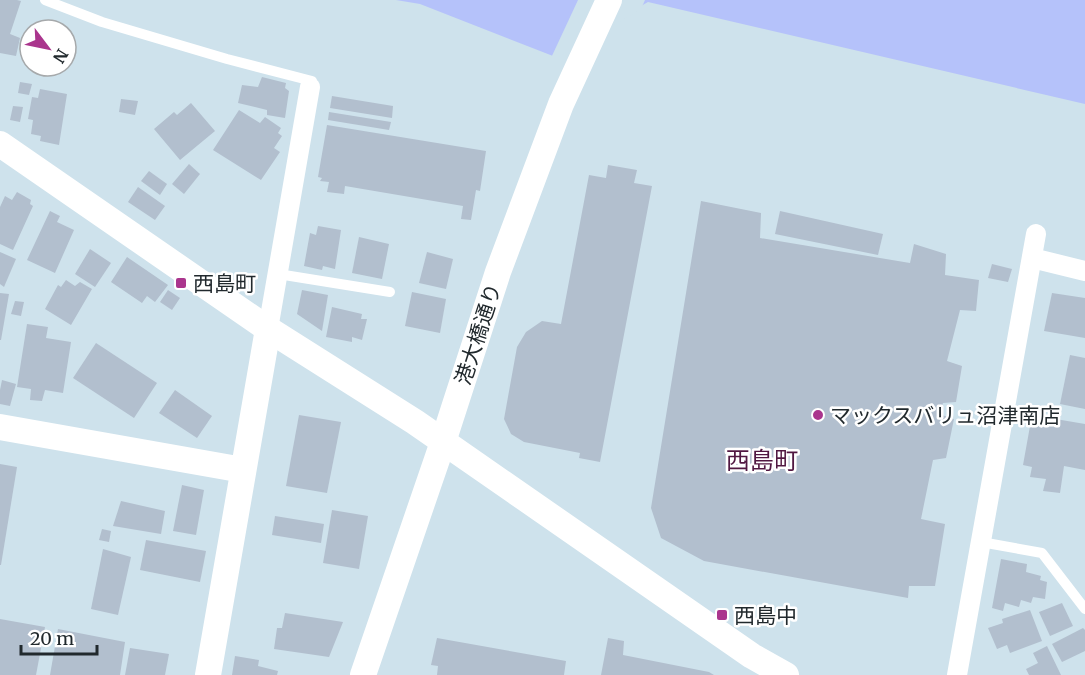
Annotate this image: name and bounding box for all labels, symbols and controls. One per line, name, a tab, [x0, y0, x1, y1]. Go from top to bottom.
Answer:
north arrow	[18, 18, 78, 78]
text: N	[49, 45, 73, 67]
place label: 西島町	[193, 270, 256, 297]
marker: 西島町	[174, 276, 188, 290]
street label: 港大橋通り	[449, 280, 507, 388]
place label: マックスバリュ沼津南店	[830, 402, 1060, 429]
marker: マックスバリュ沼津南店	[811, 408, 825, 422]
district label: 西島町	[726, 445, 798, 476]
place label: 西島中	[734, 602, 797, 629]
marker: 西島中	[715, 608, 729, 622]
scale bar	[21, 618, 98, 656]
text: 20 m	[30, 627, 74, 650]

